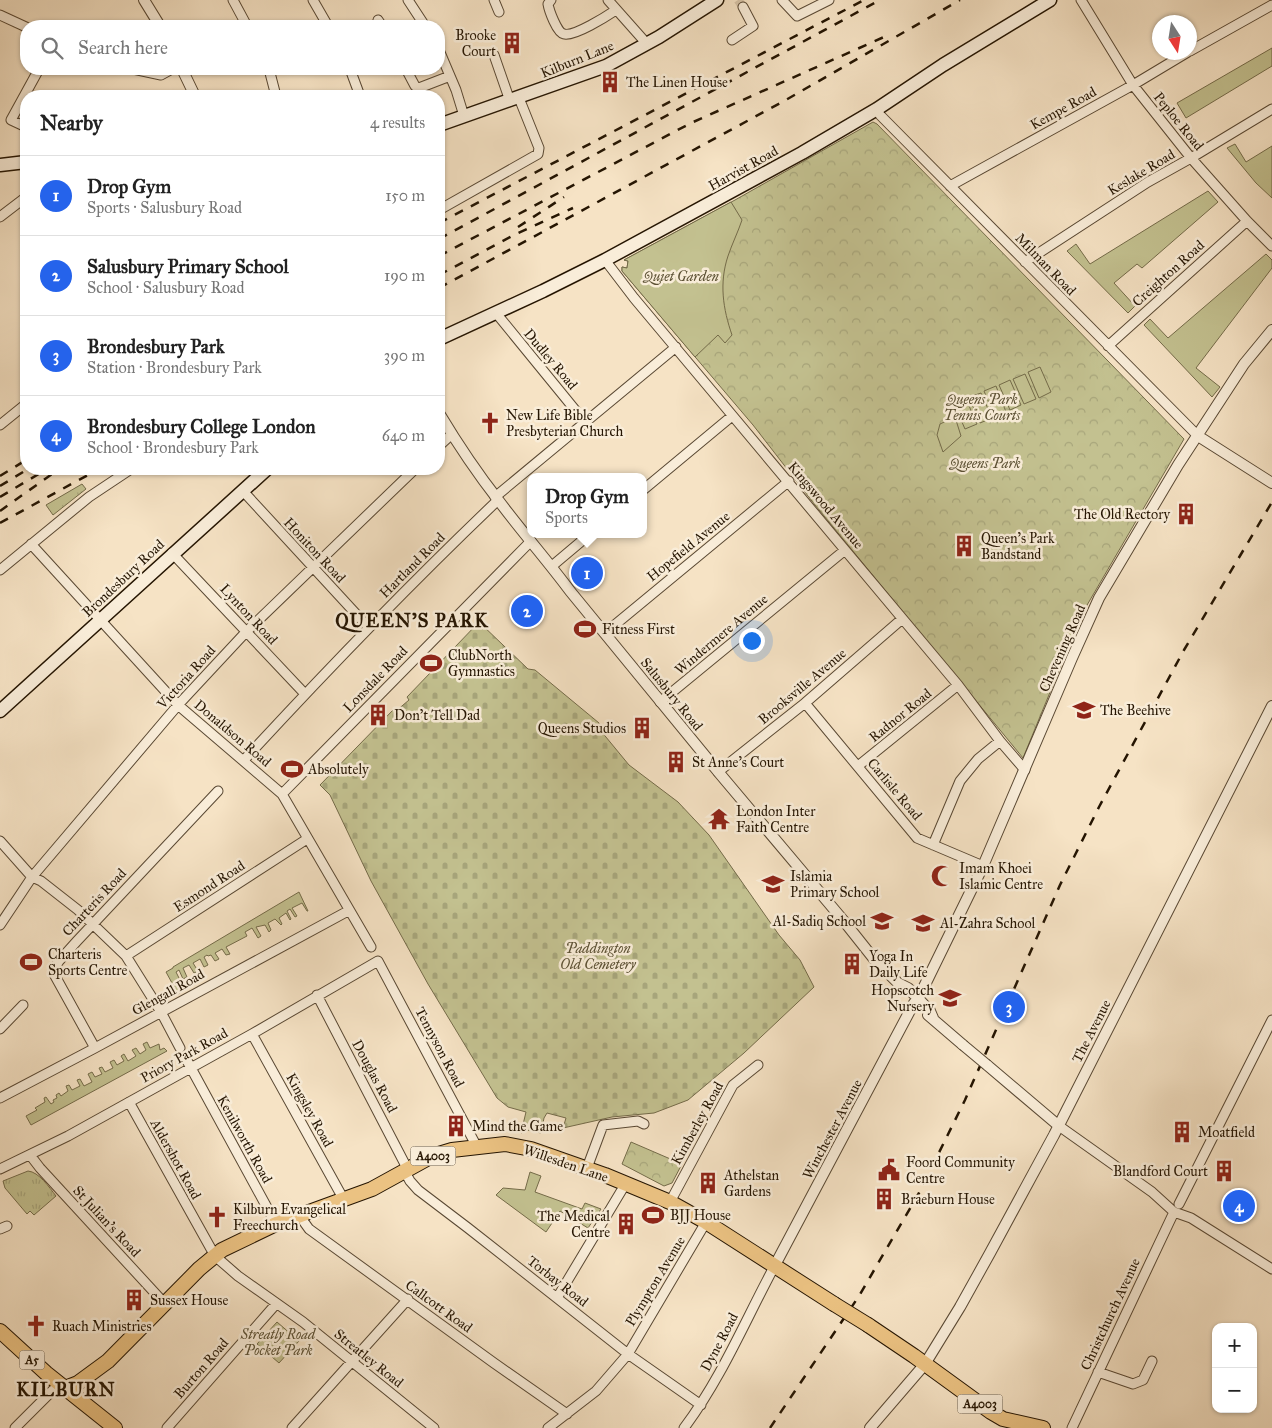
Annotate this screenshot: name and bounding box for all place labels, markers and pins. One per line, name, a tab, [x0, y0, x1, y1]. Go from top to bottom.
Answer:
place label: Brooke Court	[455, 27, 496, 60]
building icon: Brooke Court	[499, 30, 525, 56]
building icon: The Linen House	[597, 69, 623, 95]
place label: The Linen House	[626, 74, 728, 91]
place label: New Life Bible Presbyterian Church	[506, 407, 623, 440]
church icon: New Life Bible Presbyterian Church	[477, 410, 503, 436]
building icon: The Old Rectory	[1173, 501, 1199, 527]
place label: The Old Rectory	[1074, 506, 1170, 523]
place label: Queen's Park Bandstand	[981, 530, 1055, 563]
building icon: Queen's Park Bandstand	[951, 533, 977, 559]
pin: 1	[571, 554, 603, 592]
pin: 2	[511, 592, 543, 630]
sports icon: Fitness First	[572, 616, 598, 642]
place label: Fitness First	[602, 621, 675, 638]
place label: ClubNorth Gymnastics	[448, 647, 515, 680]
sports icon: ClubNorth Gymnastics	[418, 650, 444, 676]
school or university icon: The Beehive	[1071, 697, 1097, 723]
building icon: Don't Tell Dad	[365, 702, 391, 728]
place label: The Beehive	[1100, 702, 1171, 719]
place label: Don't Tell Dad	[394, 707, 480, 724]
building icon: Queens Studios	[629, 715, 655, 741]
place label: Queens Studios	[538, 720, 626, 737]
building icon: St Anne's Court	[663, 749, 689, 775]
place label: St Anne's Court	[692, 754, 784, 771]
sports icon: Absolutely	[279, 756, 305, 782]
place label: Absolutely	[307, 761, 369, 778]
place label: London Inter Faith Centre	[736, 803, 816, 836]
temple icon: London Inter Faith Centre	[706, 806, 732, 832]
place label: Imam Khoei Islamic Centre	[959, 860, 1043, 893]
mosque icon: Imam Khoei Islamic Centre	[929, 863, 955, 889]
place label: Islamia Primary School	[790, 868, 879, 901]
school or university icon: Islamia Primary School	[760, 871, 786, 897]
school or university icon: Al-Sadiq School	[869, 908, 895, 934]
school or university icon: Al-Zahra School	[910, 910, 936, 936]
place label: Al-Sadiq School	[772, 913, 866, 931]
place label: Al-Zahra School	[939, 915, 1036, 932]
place label: Charteris Sports Centre	[48, 946, 128, 979]
place label: Yoga In Daily Life	[869, 948, 928, 981]
sports icon: Charteris Sports Centre	[18, 949, 44, 975]
building icon: Yoga In Daily Life	[839, 951, 865, 977]
place label: Hopscotch Nursery	[871, 982, 934, 1015]
school or university icon: Hopscotch Nursery	[937, 985, 963, 1011]
pin: 3	[993, 988, 1025, 1026]
building icon: Mind the Game	[443, 1113, 469, 1139]
place label: Mind the Game	[472, 1118, 563, 1135]
building icon: Moatfield	[1169, 1119, 1195, 1145]
place label: Moatfield	[1198, 1124, 1255, 1141]
place label: Foord Community Centre	[906, 1154, 1015, 1187]
public building icon: Foord Community Centre	[876, 1157, 902, 1183]
building icon: Blandford Court	[1211, 1158, 1237, 1184]
place label: Blandford Court	[1113, 1163, 1208, 1180]
place label: Athelstan Gardens	[723, 1167, 780, 1200]
building icon: Athelstan Gardens	[695, 1170, 721, 1196]
building icon: Braeburn House	[871, 1186, 897, 1212]
pin: 4	[1223, 1187, 1255, 1225]
place label: Braeburn House	[901, 1191, 995, 1208]
place label: Kilburn Evangelical Freechurch	[233, 1201, 346, 1234]
sports icon: BJJ House	[640, 1202, 666, 1228]
church icon: Kilburn Evangelical Freechurch	[204, 1204, 230, 1230]
place label: BJJ House	[670, 1207, 731, 1225]
place label: The Medical Centre	[537, 1208, 610, 1241]
building icon: The Medical Centre	[613, 1211, 639, 1237]
building icon: Sussex House	[121, 1287, 147, 1313]
place label: Sussex House	[150, 1292, 228, 1309]
church icon: Ruach Ministries	[23, 1313, 49, 1339]
place label: Ruach Ministries	[52, 1318, 152, 1335]

